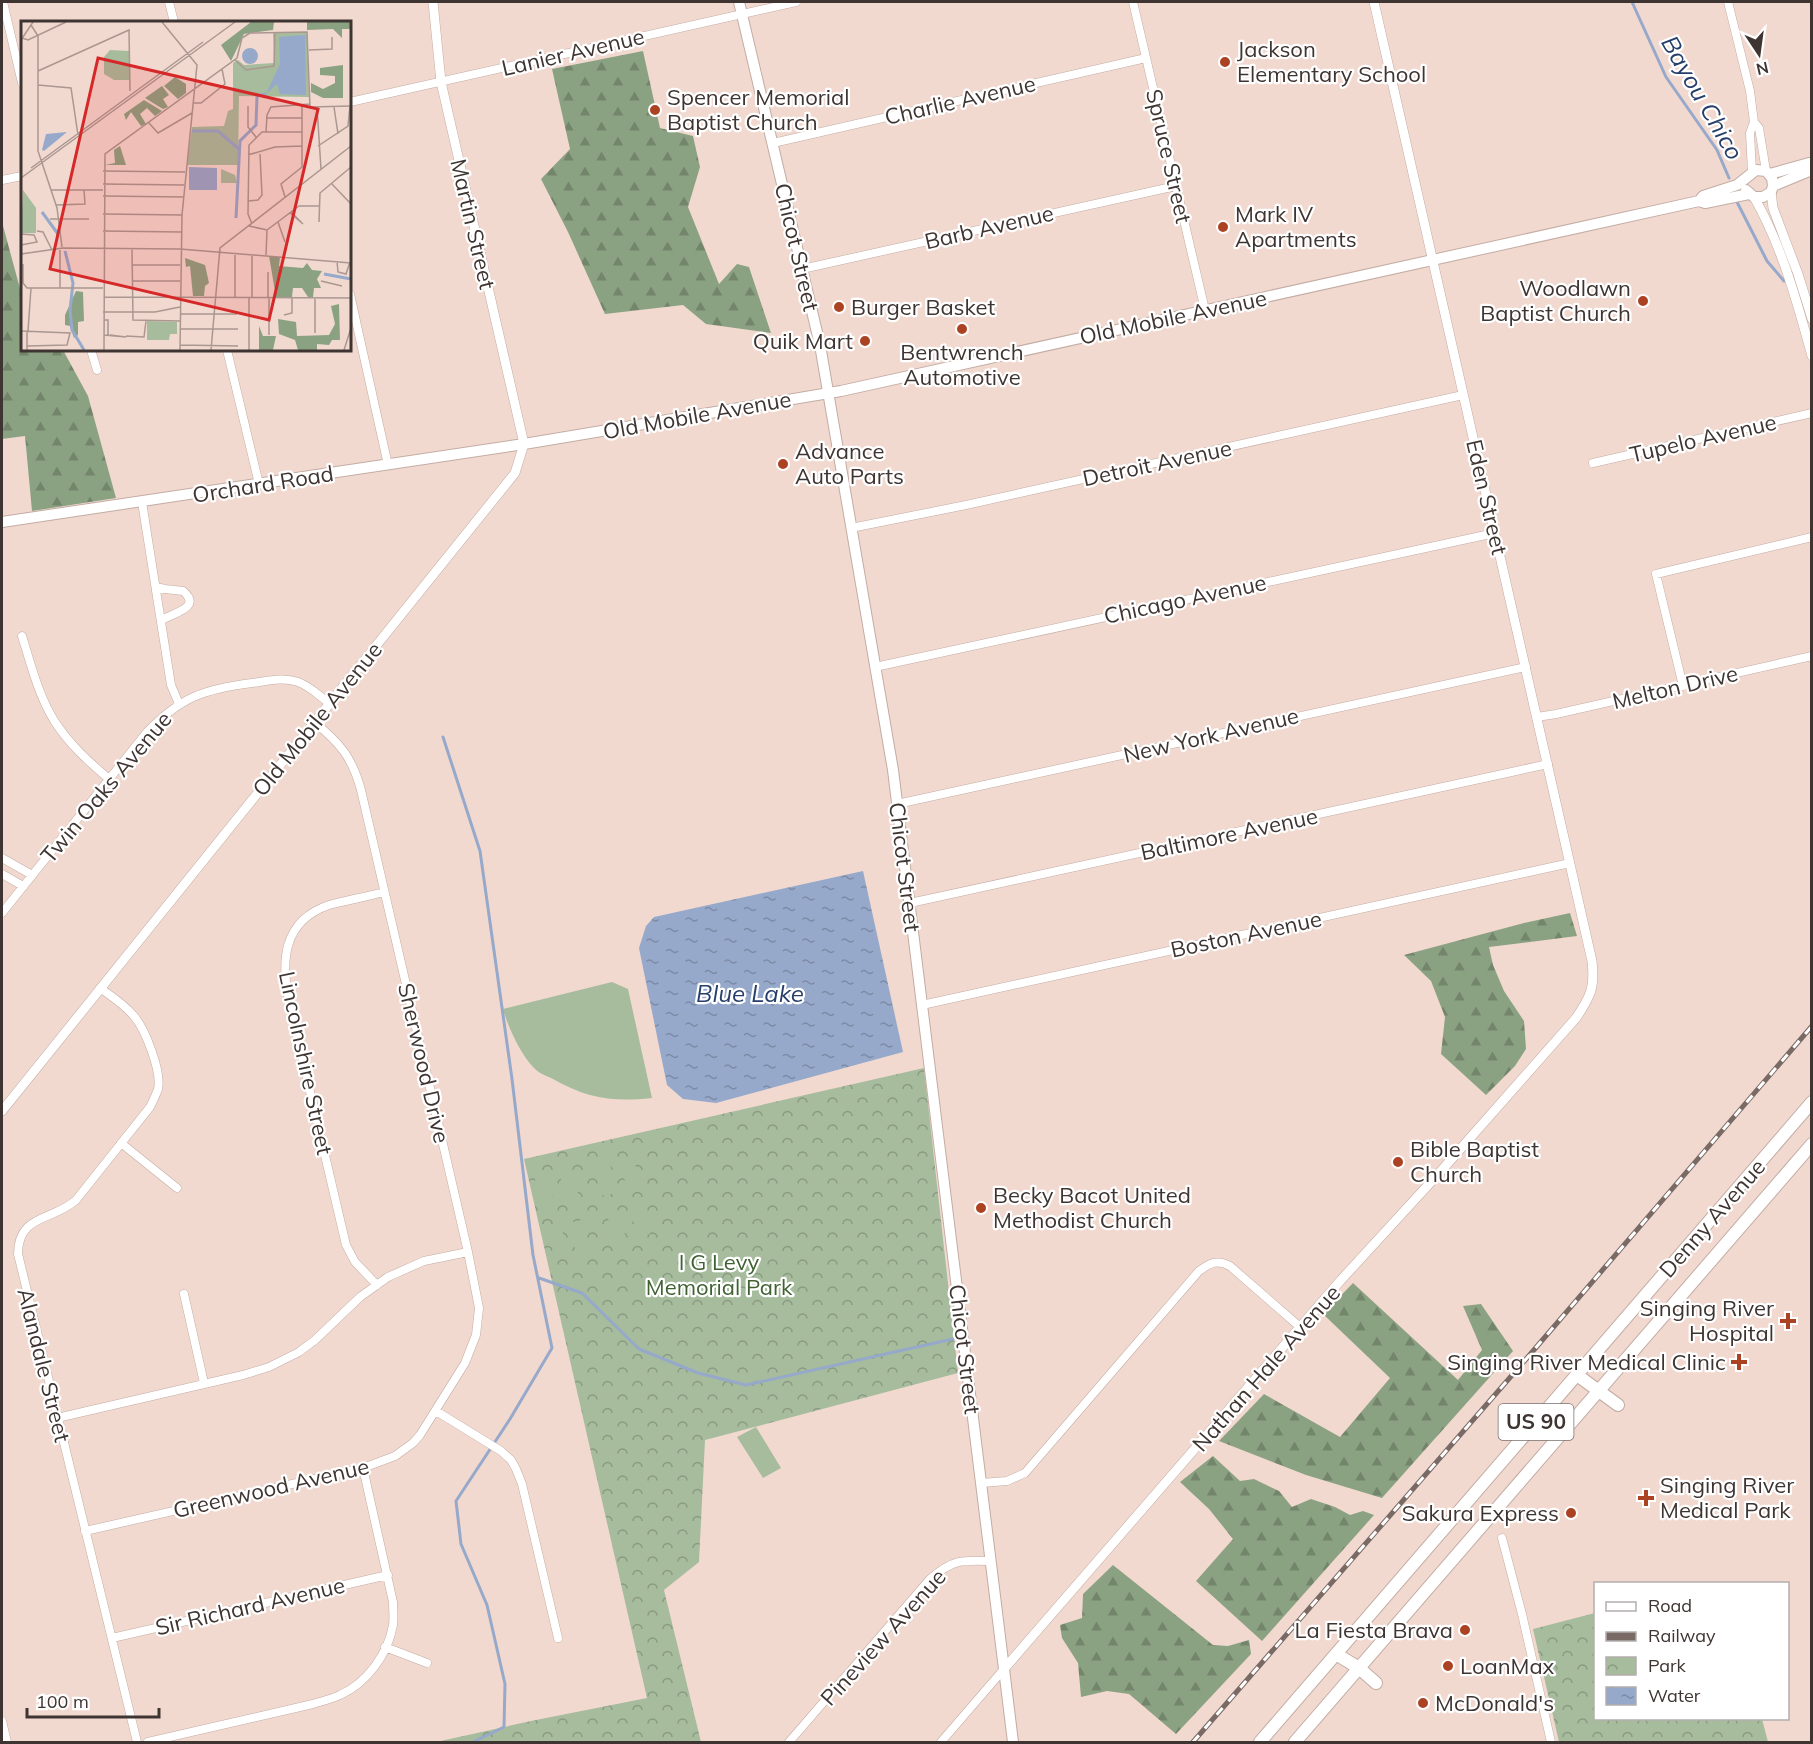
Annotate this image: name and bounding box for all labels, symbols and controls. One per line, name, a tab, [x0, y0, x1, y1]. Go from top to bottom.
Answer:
inset map	[21, 21, 351, 351]
street label: Lanier Avenue	[499, 22, 647, 82]
north arrow	[1729, 24, 1789, 84]
water label: Bayou Chico	[1655, 30, 1750, 165]
place label: Jackson Elementary School	[1237, 35, 1426, 88]
marker: Jackson Elementary School	[1218, 55, 1232, 69]
text: N	[1754, 58, 1771, 80]
street label: Charlie Avenue	[882, 69, 1038, 131]
place label: Spencer Memorial Baptist Church	[667, 83, 850, 136]
street label: Spruce Street	[1140, 86, 1198, 226]
marker: Spencer Memorial Baptist Church	[648, 103, 662, 117]
street label: Martin Street	[444, 156, 502, 292]
street label: Chicot Street	[769, 180, 825, 314]
street label: Barb Avenue	[922, 199, 1056, 255]
place label: Mark IV Apartments	[1235, 200, 1357, 253]
marker: Mark IV Apartments	[1216, 220, 1230, 234]
place label: Woodlawn Baptist Church	[1480, 274, 1631, 327]
street label: Old Mobile Avenue	[1077, 283, 1269, 351]
place label: Burger Basket	[851, 293, 996, 321]
marker: Woodlawn Baptist Church	[1636, 294, 1650, 308]
marker: Burger Basket	[832, 300, 846, 314]
marker: Bentwrench Automotive	[955, 322, 969, 336]
place label: Quik Mart	[753, 327, 853, 355]
marker: Quik Mart	[858, 334, 872, 348]
place label: Bentwrench Automotive	[900, 338, 1024, 391]
street label: Old Mobile Avenue	[601, 385, 793, 445]
street label: Tupelo Avenue	[1627, 408, 1779, 468]
street label: Detroit Avenue	[1080, 434, 1234, 492]
place label: Advance Auto Parts	[795, 437, 904, 490]
street label: Eden Street	[1460, 437, 1514, 558]
marker: Advance Auto Parts	[776, 457, 790, 471]
street label: Orchard Road	[190, 459, 336, 509]
street label: Chicago Avenue	[1101, 568, 1269, 630]
street label: Old Mobile Avenue	[246, 636, 388, 802]
street label: Melton Drive	[1609, 659, 1741, 715]
street label: New York Avenue	[1121, 701, 1301, 769]
street label: Twin Oaks Avenue	[34, 705, 178, 869]
street label: Chicot Street	[883, 800, 927, 934]
street label: Baltimore Avenue	[1138, 802, 1320, 866]
street label: Boston Avenue	[1168, 904, 1324, 964]
street label: Lincolnshire Street	[273, 969, 339, 1158]
water label: Blue Lake	[696, 978, 804, 1008]
street label: Sherwood Drive	[392, 980, 456, 1146]
place label: Bible Baptist Church	[1410, 1135, 1539, 1188]
street label: Denny Avenue	[1653, 1153, 1771, 1283]
marker: Bible Baptist Church	[1391, 1155, 1405, 1169]
place label: Becky Bacot United Methodist Church	[993, 1181, 1191, 1234]
marker: Becky Bacot United Methodist Church	[974, 1201, 988, 1215]
park label: I G Levy Memorial Park	[646, 1248, 793, 1301]
street label: Nathan Hale Avenue	[1186, 1279, 1346, 1457]
street label: Chicot Street	[943, 1282, 987, 1416]
street label: Alandale Street	[11, 1285, 77, 1445]
place label: Singing River Hospital	[1640, 1294, 1774, 1347]
marker: Singing River Hospital	[1779, 1312, 1797, 1330]
place label: Singing River Medical Clinic	[1447, 1348, 1726, 1376]
marker: Singing River Medical Clinic	[1730, 1353, 1748, 1371]
road number: US 90	[1498, 1404, 1574, 1440]
street label: Greenwood Avenue	[170, 1452, 372, 1524]
place label: Singing River Medical Park	[1660, 1471, 1794, 1524]
marker: Singing River Medical Park	[1637, 1489, 1655, 1507]
place label: Sakura Express	[1402, 1499, 1559, 1527]
marker: Sakura Express	[1564, 1506, 1578, 1520]
street label: Pineview Avenue	[814, 1563, 952, 1711]
street label: Sir Richard Avenue	[153, 1571, 347, 1641]
legend	[1594, 1582, 1789, 1720]
text: Road	[1648, 1594, 1692, 1617]
place label: La Fiesta Brava	[1294, 1616, 1453, 1644]
marker: La Fiesta Brava	[1458, 1623, 1472, 1637]
text: Railway	[1648, 1624, 1716, 1647]
place label: LoanMax	[1460, 1652, 1555, 1680]
text: Park	[1648, 1654, 1687, 1677]
marker: LoanMax	[1441, 1659, 1455, 1673]
scale bar	[27, 1681, 159, 1719]
text: Water	[1648, 1684, 1701, 1707]
place label: McDonald's	[1435, 1689, 1554, 1717]
text: 100 m	[36, 1690, 89, 1713]
marker: McDonald's	[1416, 1696, 1430, 1710]

